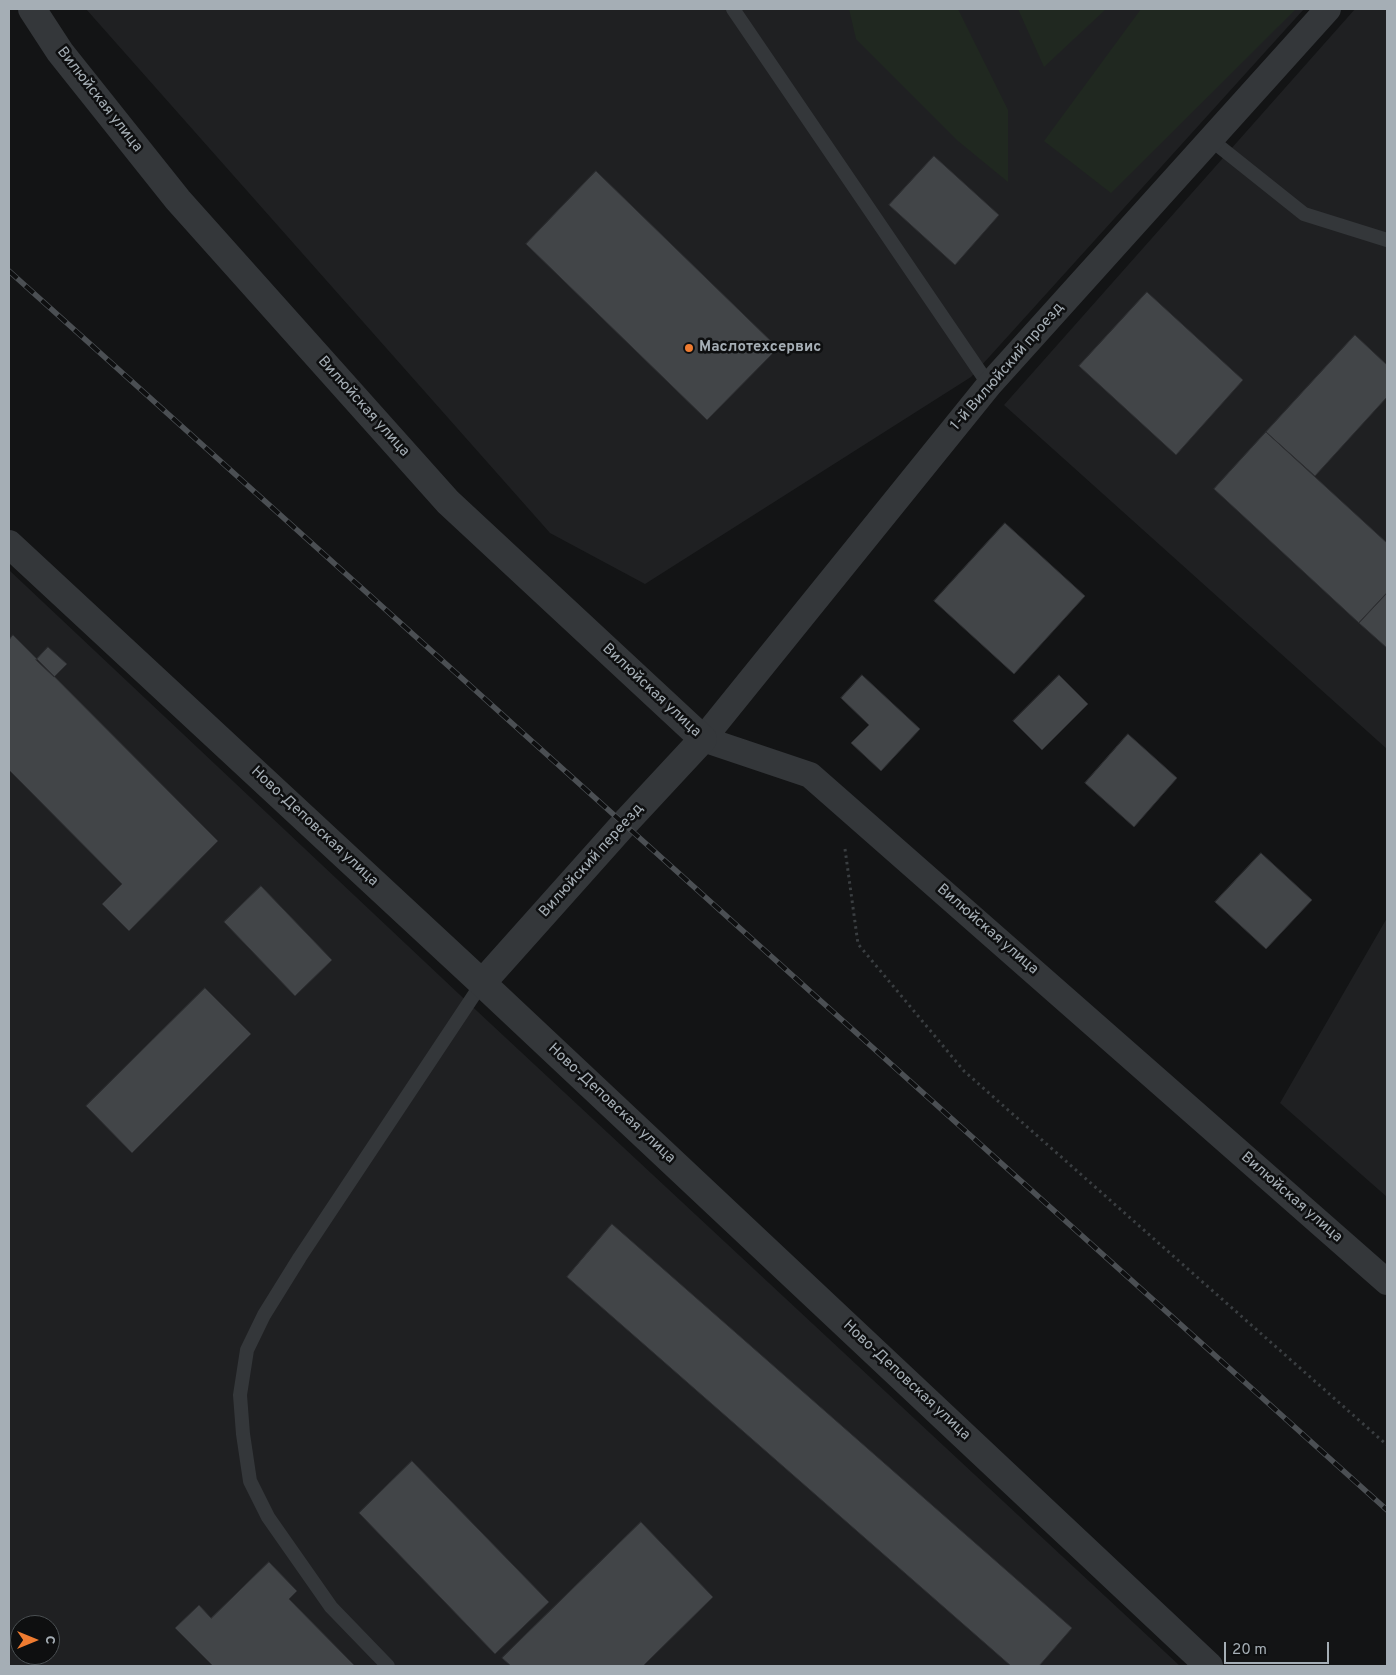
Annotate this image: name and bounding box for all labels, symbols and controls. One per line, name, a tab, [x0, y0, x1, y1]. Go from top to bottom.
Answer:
street label: Вилюйская улица	[52, 44, 146, 156]
street label: 1-й Вилюйский проезд	[948, 299, 1068, 435]
place label: Маслотехсервис	[699, 339, 821, 357]
marker: Маслотехсервис	[683, 342, 695, 354]
street label: Вилюйская улица	[313, 353, 413, 461]
street label: Вилюйская улица	[598, 641, 704, 741]
street label: Ново-Деповская улица	[247, 763, 381, 891]
street label: Вилюйский переезд	[536, 800, 648, 922]
street label: Вилюйская улица	[933, 881, 1041, 979]
street label: Ново-Деповская улица	[544, 1040, 678, 1168]
street label: Вилюйская улица	[1237, 1149, 1345, 1247]
street label: Ново-Деповская улица	[839, 1317, 973, 1445]
north arrow	[10, 1615, 60, 1665]
scale bar	[1226, 1632, 1331, 1664]
text: С	[41, 1636, 58, 1644]
text: 20 m	[1232, 1641, 1267, 1660]

